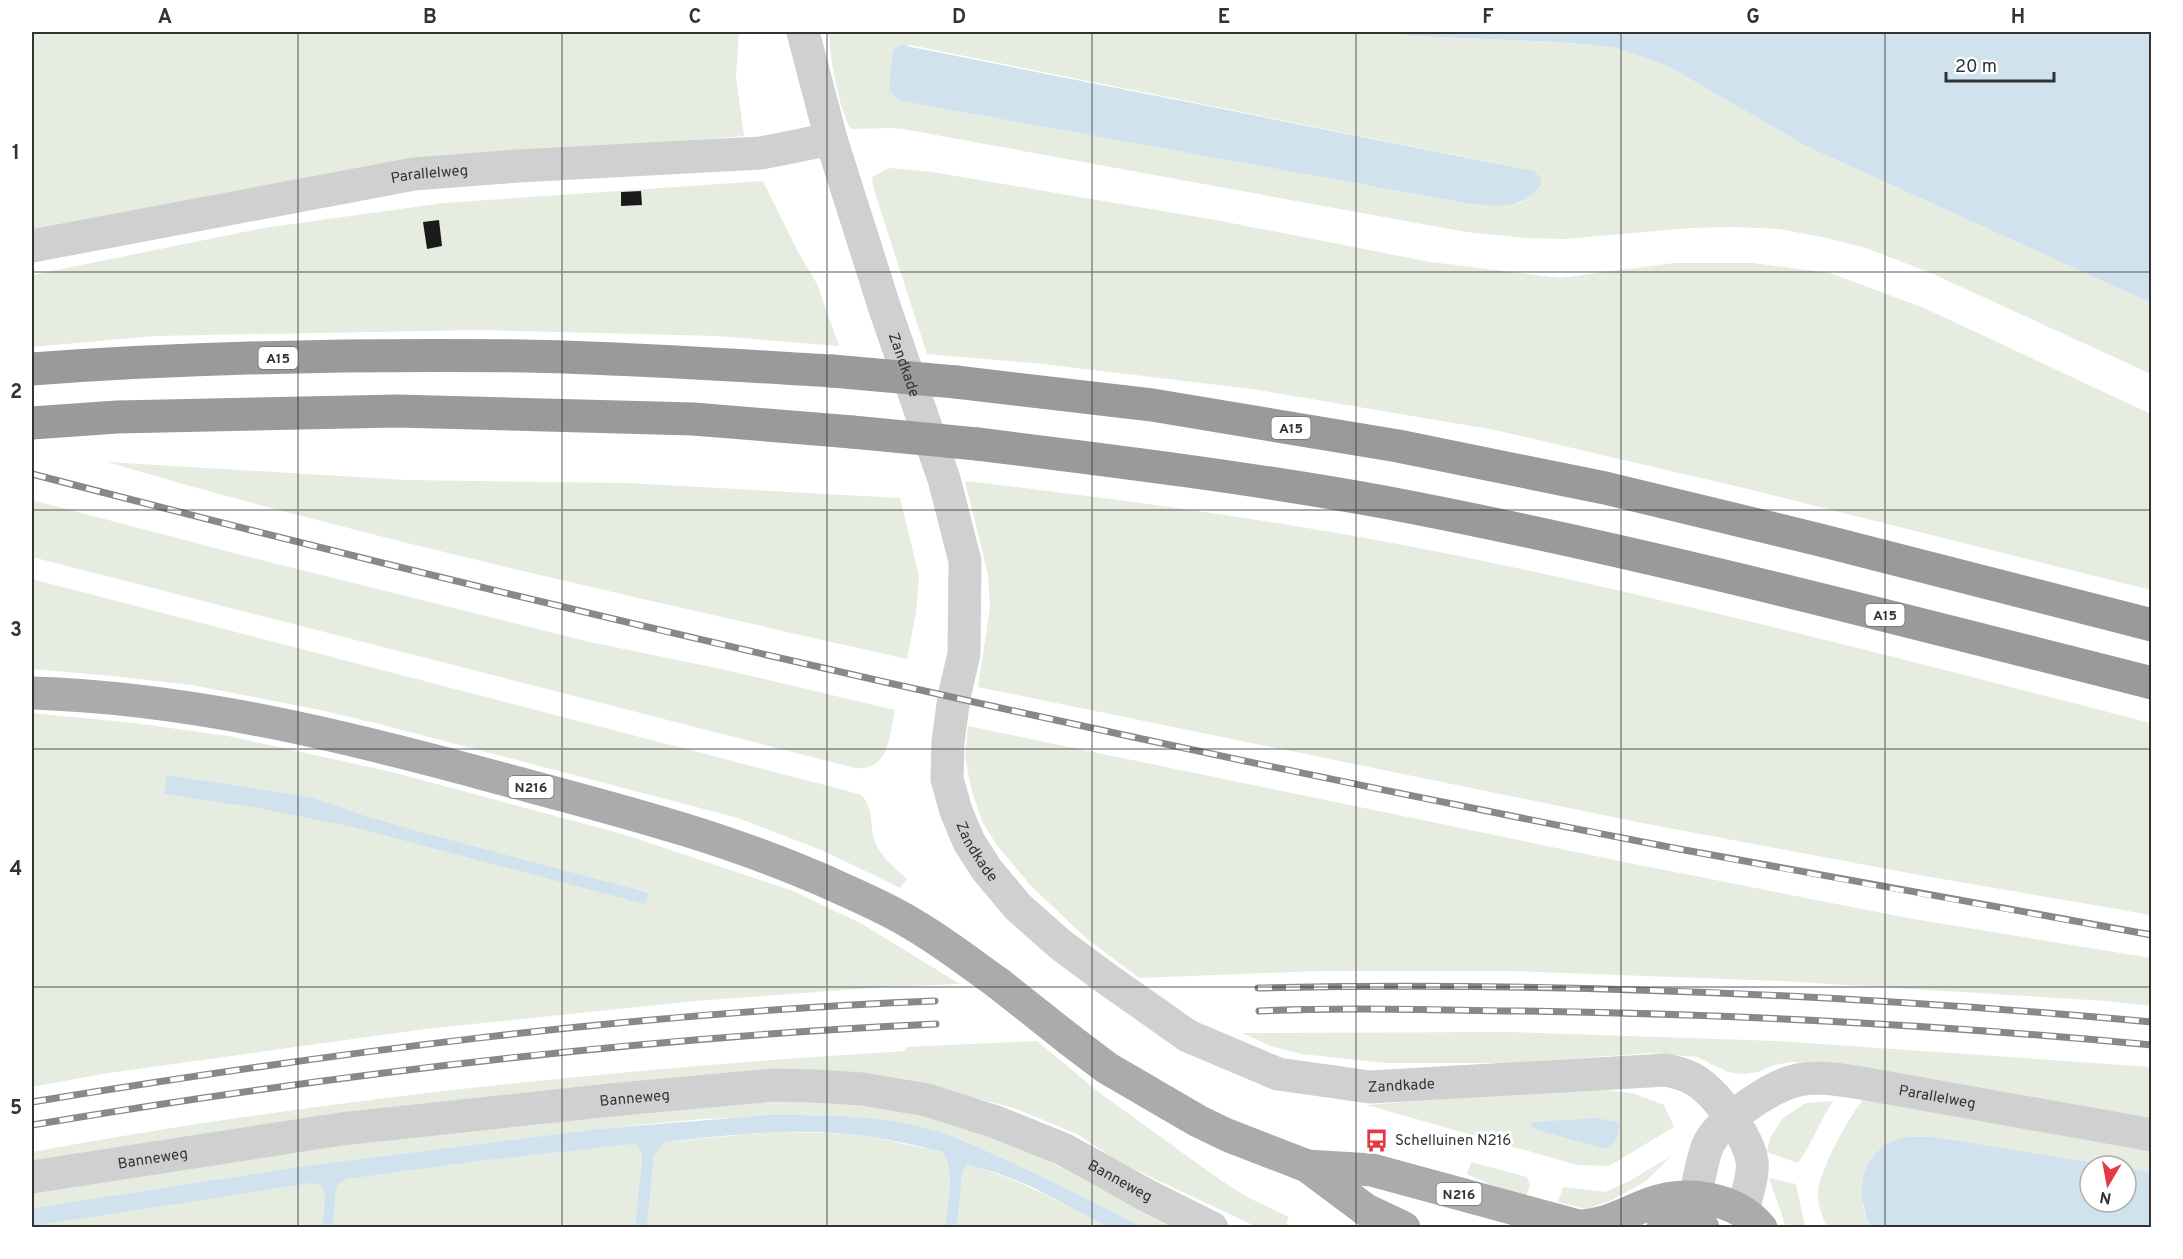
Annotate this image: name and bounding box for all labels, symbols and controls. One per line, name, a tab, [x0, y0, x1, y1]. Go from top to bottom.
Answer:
text: A	[158, 5, 172, 31]
text: B	[423, 5, 437, 31]
text: C	[689, 5, 701, 31]
text: D	[952, 5, 966, 31]
text: E	[1218, 5, 1230, 31]
text: F	[1482, 5, 1494, 31]
text: G	[1746, 5, 1760, 31]
text: H	[2011, 5, 2025, 31]
scale bar	[1946, 45, 2054, 83]
text: 20 m	[1955, 56, 1997, 79]
text: 1	[12, 141, 20, 167]
street label: Parallelweg	[389, 162, 469, 189]
street label: Zandkade	[883, 330, 923, 400]
road number: A15	[258, 347, 298, 369]
text: 2	[10, 380, 22, 406]
road number: A15	[1272, 417, 1310, 439]
road number: A15	[1866, 604, 1904, 626]
text: 3	[10, 618, 22, 644]
road number: N216	[508, 776, 554, 798]
street label: Zandkade	[951, 819, 1001, 887]
text: 4	[10, 857, 22, 883]
street label: Zandkade	[1367, 1075, 1436, 1098]
street label: Parallelweg	[1897, 1082, 1977, 1114]
street label: Banneweg	[599, 1087, 671, 1112]
text: 5	[10, 1096, 22, 1122]
bus stop icon: Schelluinen N216	[1364, 1127, 1390, 1153]
place label: Schelluinen N216	[1395, 1132, 1511, 1151]
street label: Banneweg	[116, 1145, 189, 1175]
north arrow	[2078, 1154, 2138, 1214]
street label: Banneweg	[1084, 1157, 1155, 1207]
road number: N216	[1436, 1183, 1482, 1205]
text: N	[2098, 1186, 2113, 1208]

